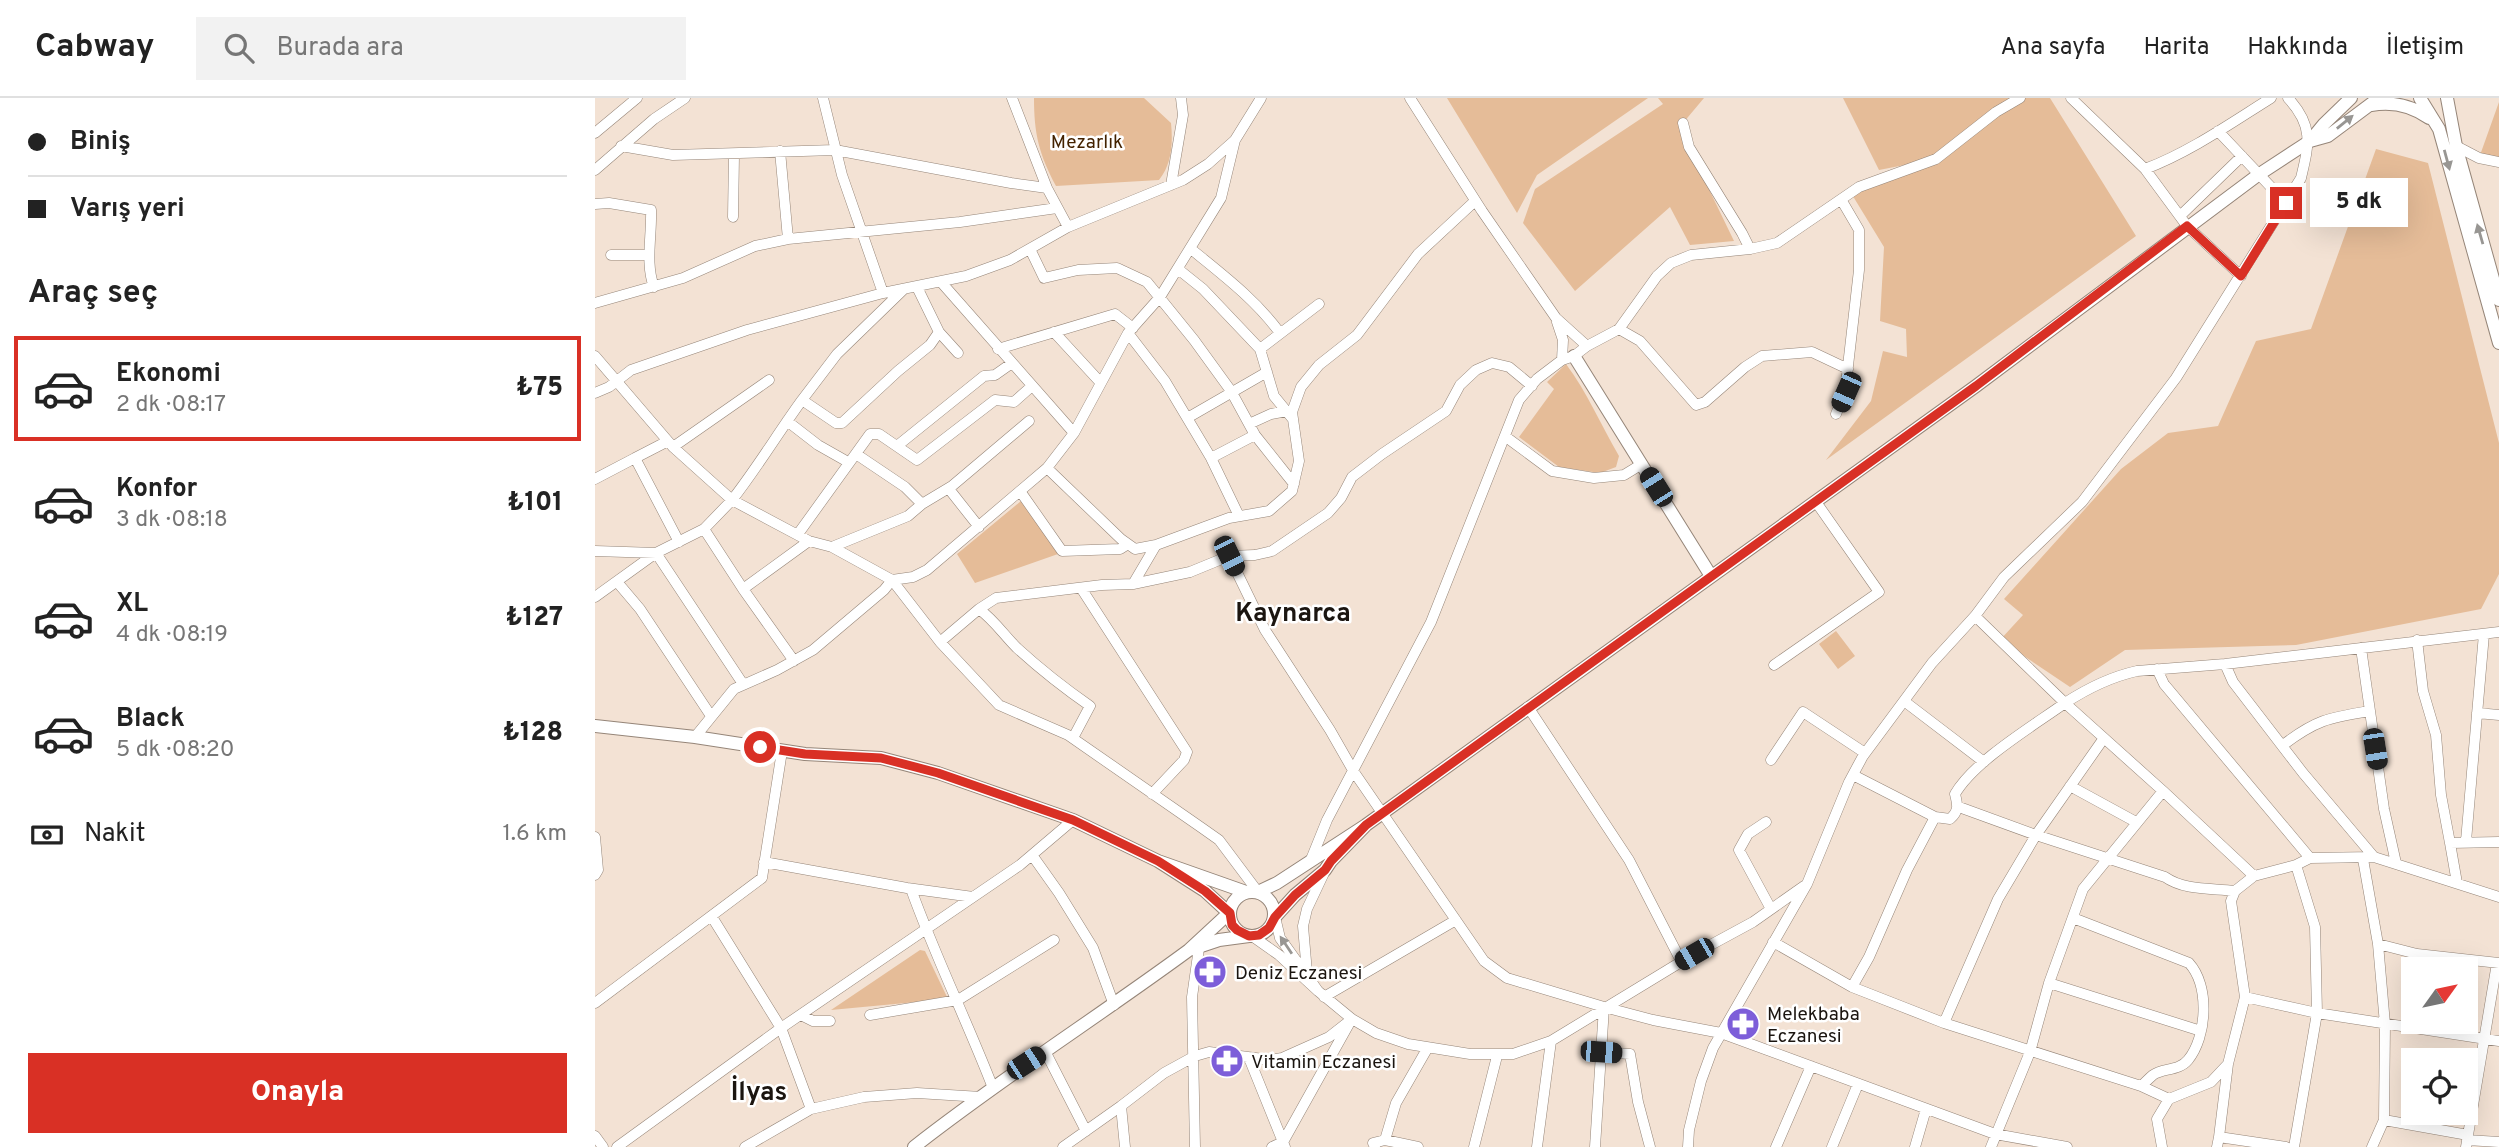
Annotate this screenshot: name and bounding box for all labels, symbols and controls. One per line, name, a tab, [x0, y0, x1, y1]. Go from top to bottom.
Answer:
search box	[196, 17, 686, 80]
text: Cabway	[35, 27, 154, 69]
icon: search	[220, 29, 258, 67]
text: Burada ara	[276, 32, 404, 65]
text: Ana sayfa	[2000, 33, 2105, 63]
text: Harita	[2143, 33, 2209, 63]
text: Hakkında	[2247, 33, 2348, 63]
text: İletişim	[2386, 33, 2464, 63]
one-way arrow	[2337, 115, 2354, 130]
text: Biniş	[70, 126, 131, 159]
park label: Mezarlık	[1051, 131, 1123, 155]
one-way arrow	[2442, 149, 2453, 171]
callout: 5 dk	[2311, 178, 2409, 228]
route end	[2270, 187, 2302, 219]
text: 5 dk	[2336, 188, 2382, 217]
text: Varış yeri	[70, 193, 185, 226]
one-way arrow	[2475, 223, 2485, 244]
text: Araç seç	[28, 274, 158, 314]
icon: car	[32, 357, 95, 420]
text: Ekonomi	[116, 358, 221, 391]
car	[1828, 369, 1865, 415]
text: ₺75	[516, 372, 563, 405]
text: 2 dk · 08:17	[116, 391, 226, 420]
car	[1636, 464, 1677, 510]
icon: car	[32, 472, 95, 535]
text: Konfor	[116, 473, 197, 506]
text: ₺101	[507, 487, 563, 520]
text: 3 dk · 08:18	[116, 506, 228, 535]
car	[1211, 533, 1248, 579]
icon: car	[32, 587, 95, 650]
text: XL	[116, 588, 148, 621]
district label: Kaynarca	[1235, 598, 1351, 631]
text: ₺127	[505, 602, 563, 635]
text: 4 dk · 08:19	[116, 621, 228, 650]
icon: car	[32, 702, 95, 765]
text: Black	[116, 703, 185, 736]
text: ₺128	[503, 717, 563, 750]
car	[2362, 727, 2389, 771]
route start	[744, 731, 776, 763]
text: 5 dk · 08:20	[116, 736, 234, 765]
icon: cash	[28, 816, 66, 854]
text: Nakit	[84, 818, 146, 851]
text: 1.6 km	[502, 820, 567, 849]
car	[1671, 934, 1718, 974]
one-way arrow	[1279, 935, 1292, 955]
pharmacy icon: Deniz Eczanesi	[1191, 953, 1229, 991]
north arrow	[2401, 957, 2478, 1034]
map controls	[2401, 957, 2478, 1125]
place label: Deniz Eczanesi	[1235, 962, 1362, 986]
place label: Melekbaba Eczanesi	[1767, 1003, 1860, 1049]
pharmacy icon: Melekbaba Eczanesi	[1724, 1005, 1762, 1043]
car	[1580, 1040, 1623, 1064]
pharmacy icon: Vitamin Eczanesi	[1208, 1042, 1246, 1080]
car	[1003, 1043, 1050, 1083]
button: locate	[2401, 1048, 2478, 1125]
place label: Vitamin Eczanesi	[1251, 1051, 1396, 1075]
button: Onayla	[28, 1053, 567, 1133]
district label: İlyas	[731, 1075, 787, 1110]

